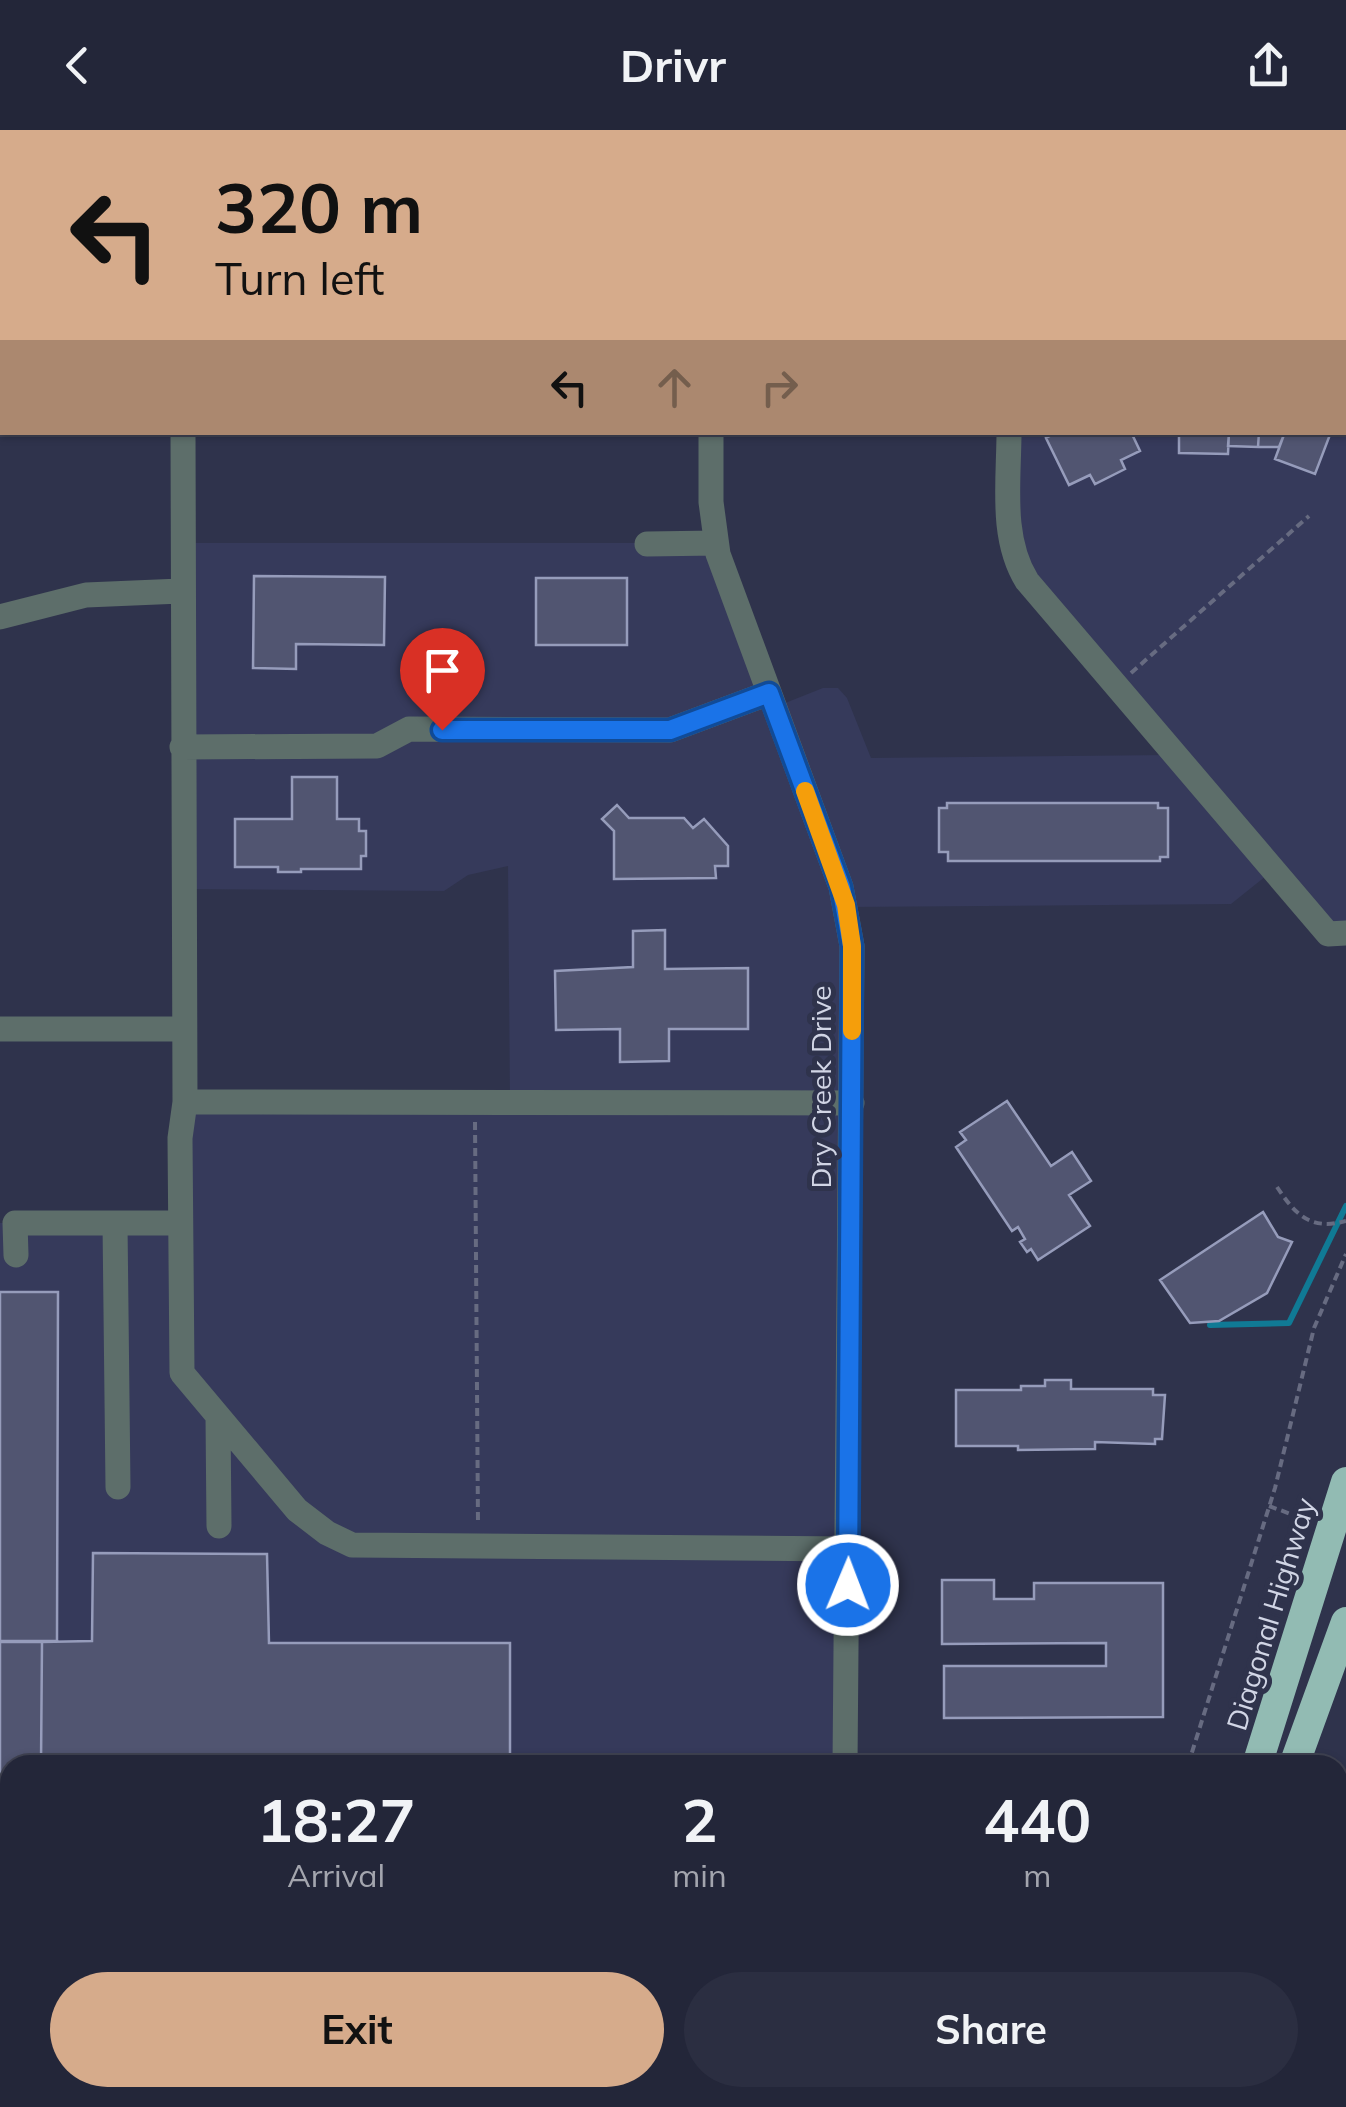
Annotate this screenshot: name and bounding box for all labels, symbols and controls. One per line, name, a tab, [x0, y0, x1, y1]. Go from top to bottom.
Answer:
text: Drivr	[620, 37, 726, 93]
icon: back	[50, 38, 105, 93]
icon: share	[1241, 38, 1296, 93]
text: 320 m	[215, 163, 423, 251]
icon: left	[50, 170, 180, 300]
text: Turn left	[215, 250, 384, 306]
icon: left	[542, 360, 597, 415]
icon: ahead	[647, 360, 702, 415]
icon: right	[752, 360, 807, 415]
pin	[400, 628, 485, 731]
icon: arrive	[415, 643, 470, 698]
street label: Dry Creek Drive	[803, 985, 838, 1189]
street label: Diagonal Highway	[1219, 1493, 1323, 1734]
position arrow	[796, 1533, 900, 1637]
text: 18:27	[257, 1782, 416, 1857]
text: 2	[681, 1782, 717, 1857]
text: 440	[983, 1782, 1091, 1857]
text: Arrival	[287, 1855, 385, 1895]
text: min	[672, 1855, 727, 1895]
text: m	[1023, 1855, 1051, 1895]
button: Exit	[50, 1972, 664, 2087]
button: Share	[684, 1972, 1298, 2087]

